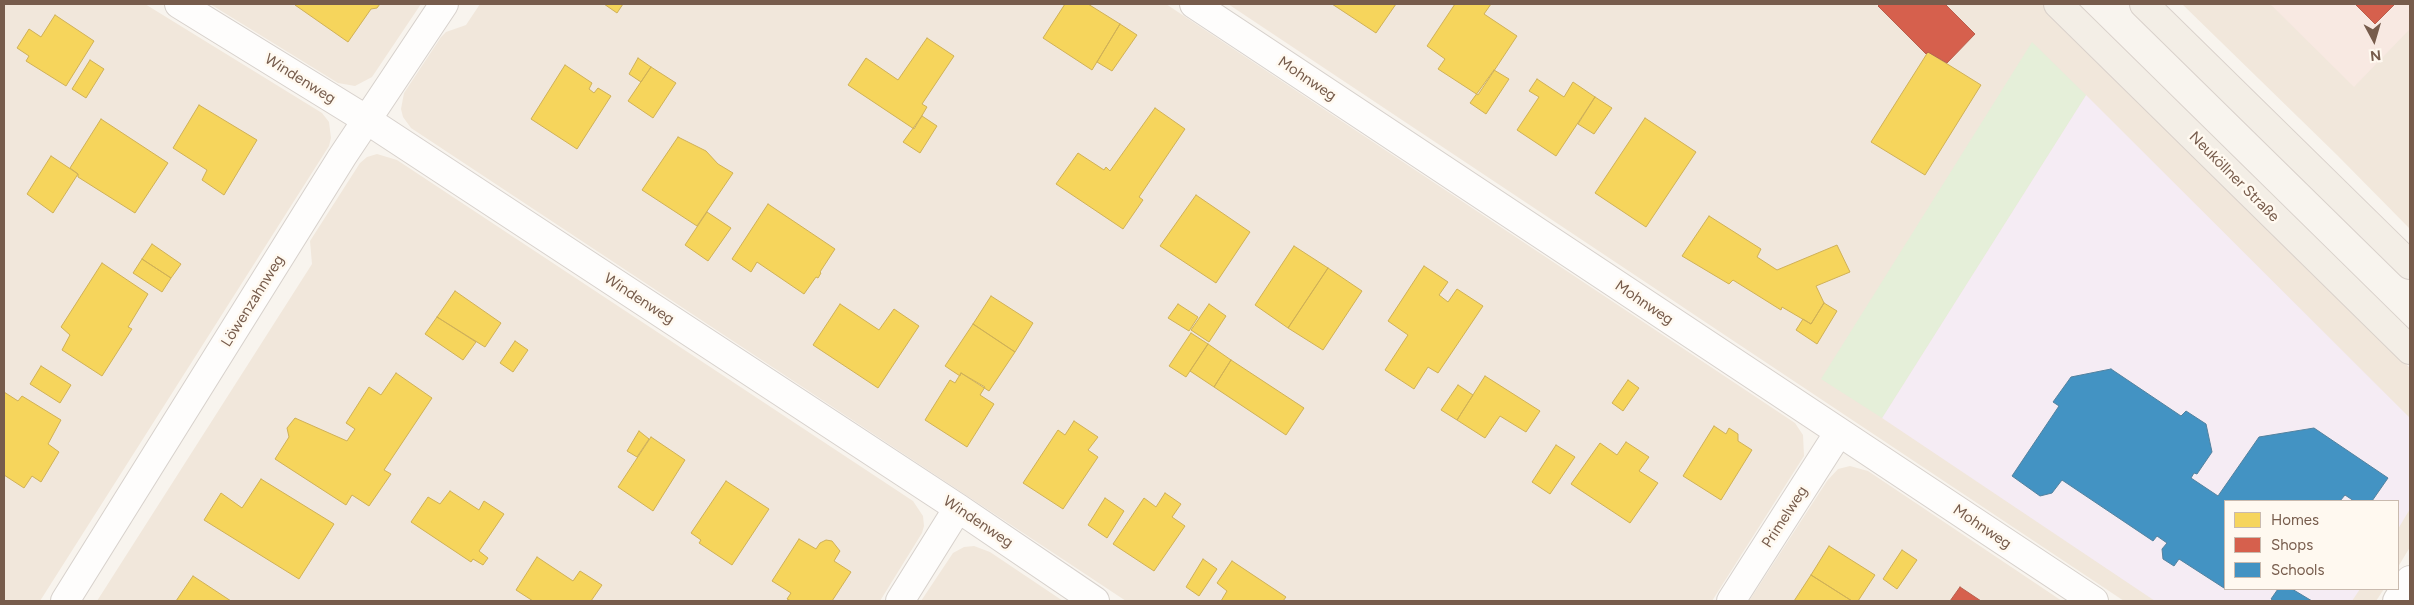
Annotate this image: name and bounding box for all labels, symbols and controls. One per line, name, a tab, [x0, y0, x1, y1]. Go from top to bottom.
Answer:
north arrow	[2349, 15, 2399, 65]
text: N	[2369, 46, 2382, 64]
street label: Windenweg	[261, 50, 339, 108]
street label: Mohnweg	[1274, 53, 1340, 105]
street label: Neuköllner Straße	[2185, 128, 2283, 226]
street label: Löwenzahnweg	[218, 252, 288, 350]
street label: Windenweg	[601, 270, 677, 328]
street label: Mohnweg	[1611, 277, 1677, 329]
street label: Primelweg	[1758, 483, 1812, 551]
street label: Windenweg	[940, 492, 1016, 552]
legend	[2224, 500, 2399, 590]
street label: Mohnweg	[1949, 501, 2015, 553]
text: Homes	[2271, 511, 2319, 529]
text: Shops	[2271, 536, 2313, 554]
text: Schools	[2271, 561, 2324, 579]

